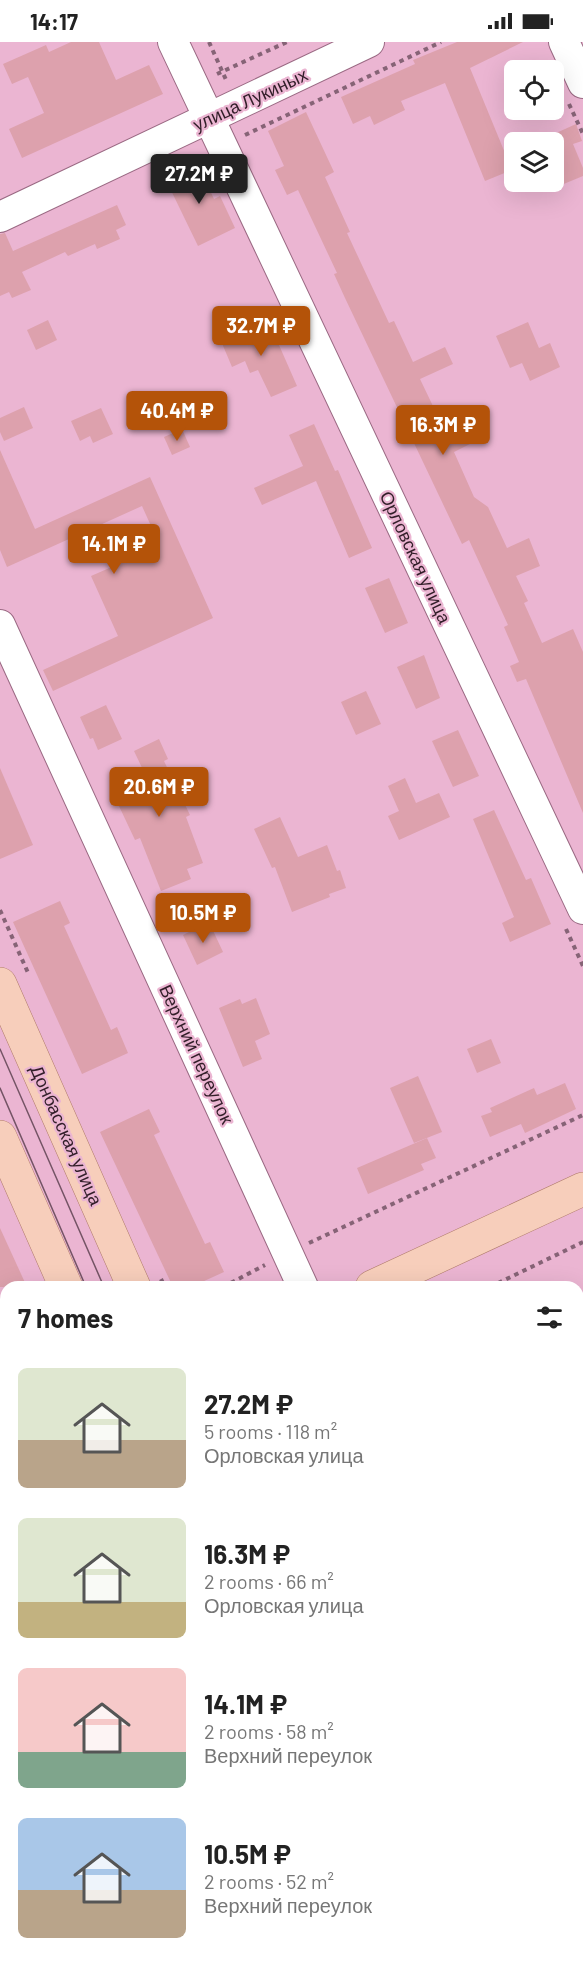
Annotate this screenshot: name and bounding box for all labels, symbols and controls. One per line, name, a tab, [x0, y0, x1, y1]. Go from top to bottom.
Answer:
text: 14:17	[30, 8, 78, 34]
map controls	[504, 60, 564, 192]
button: locate	[504, 60, 564, 120]
street label: улица Лукиных	[189, 63, 311, 135]
button: layers	[504, 132, 564, 192]
pin: 27.2M ₽	[144, 154, 254, 205]
text: 27.2M ₽	[165, 161, 233, 185]
pin: 32.7M ₽	[206, 306, 316, 357]
text: 32.7M ₽	[226, 313, 296, 337]
pin: 40.4M ₽	[122, 391, 232, 442]
text: 40.4M ₽	[140, 398, 214, 422]
pin: 16.3M ₽	[388, 405, 498, 456]
text: 16.3M ₽	[410, 412, 476, 436]
street label: Орловская улица	[376, 487, 457, 628]
pin: 14.1M ₽	[59, 524, 169, 575]
text: 14.1M ₽	[82, 531, 146, 555]
pin: 20.6M ₽	[104, 767, 214, 818]
text: 20.6M ₽	[123, 774, 195, 798]
pin: 10.5M ₽	[148, 893, 258, 944]
text: 10.5M ₽	[170, 900, 236, 924]
street label: Верхний переулок	[155, 981, 239, 1127]
street label: Донбасская улица	[26, 1061, 108, 1210]
icon: filters	[533, 1301, 566, 1334]
text: 7 homes	[18, 1302, 113, 1333]
text: 27.2M ₽	[204, 1388, 293, 1419]
icon: home	[66, 1392, 138, 1464]
text: 5 rooms · 118 m²	[204, 1419, 337, 1443]
text: Орловская улица	[204, 1443, 364, 1467]
text: 16.3M ₽	[204, 1538, 290, 1569]
icon: home	[66, 1542, 138, 1614]
text: 2 rooms · 66 m²	[204, 1569, 334, 1593]
text: Орловская улица	[204, 1593, 364, 1617]
text: 14.1M ₽	[204, 1688, 287, 1719]
icon: home	[66, 1692, 138, 1764]
text: 2 rooms · 58 m²	[204, 1719, 334, 1743]
text: Верхний переулок	[204, 1743, 372, 1767]
text: 10.5M ₽	[204, 1838, 291, 1869]
icon: home	[66, 1842, 138, 1914]
text: 2 rooms · 52 m²	[204, 1869, 334, 1893]
text: Верхний переулок	[204, 1893, 372, 1917]

